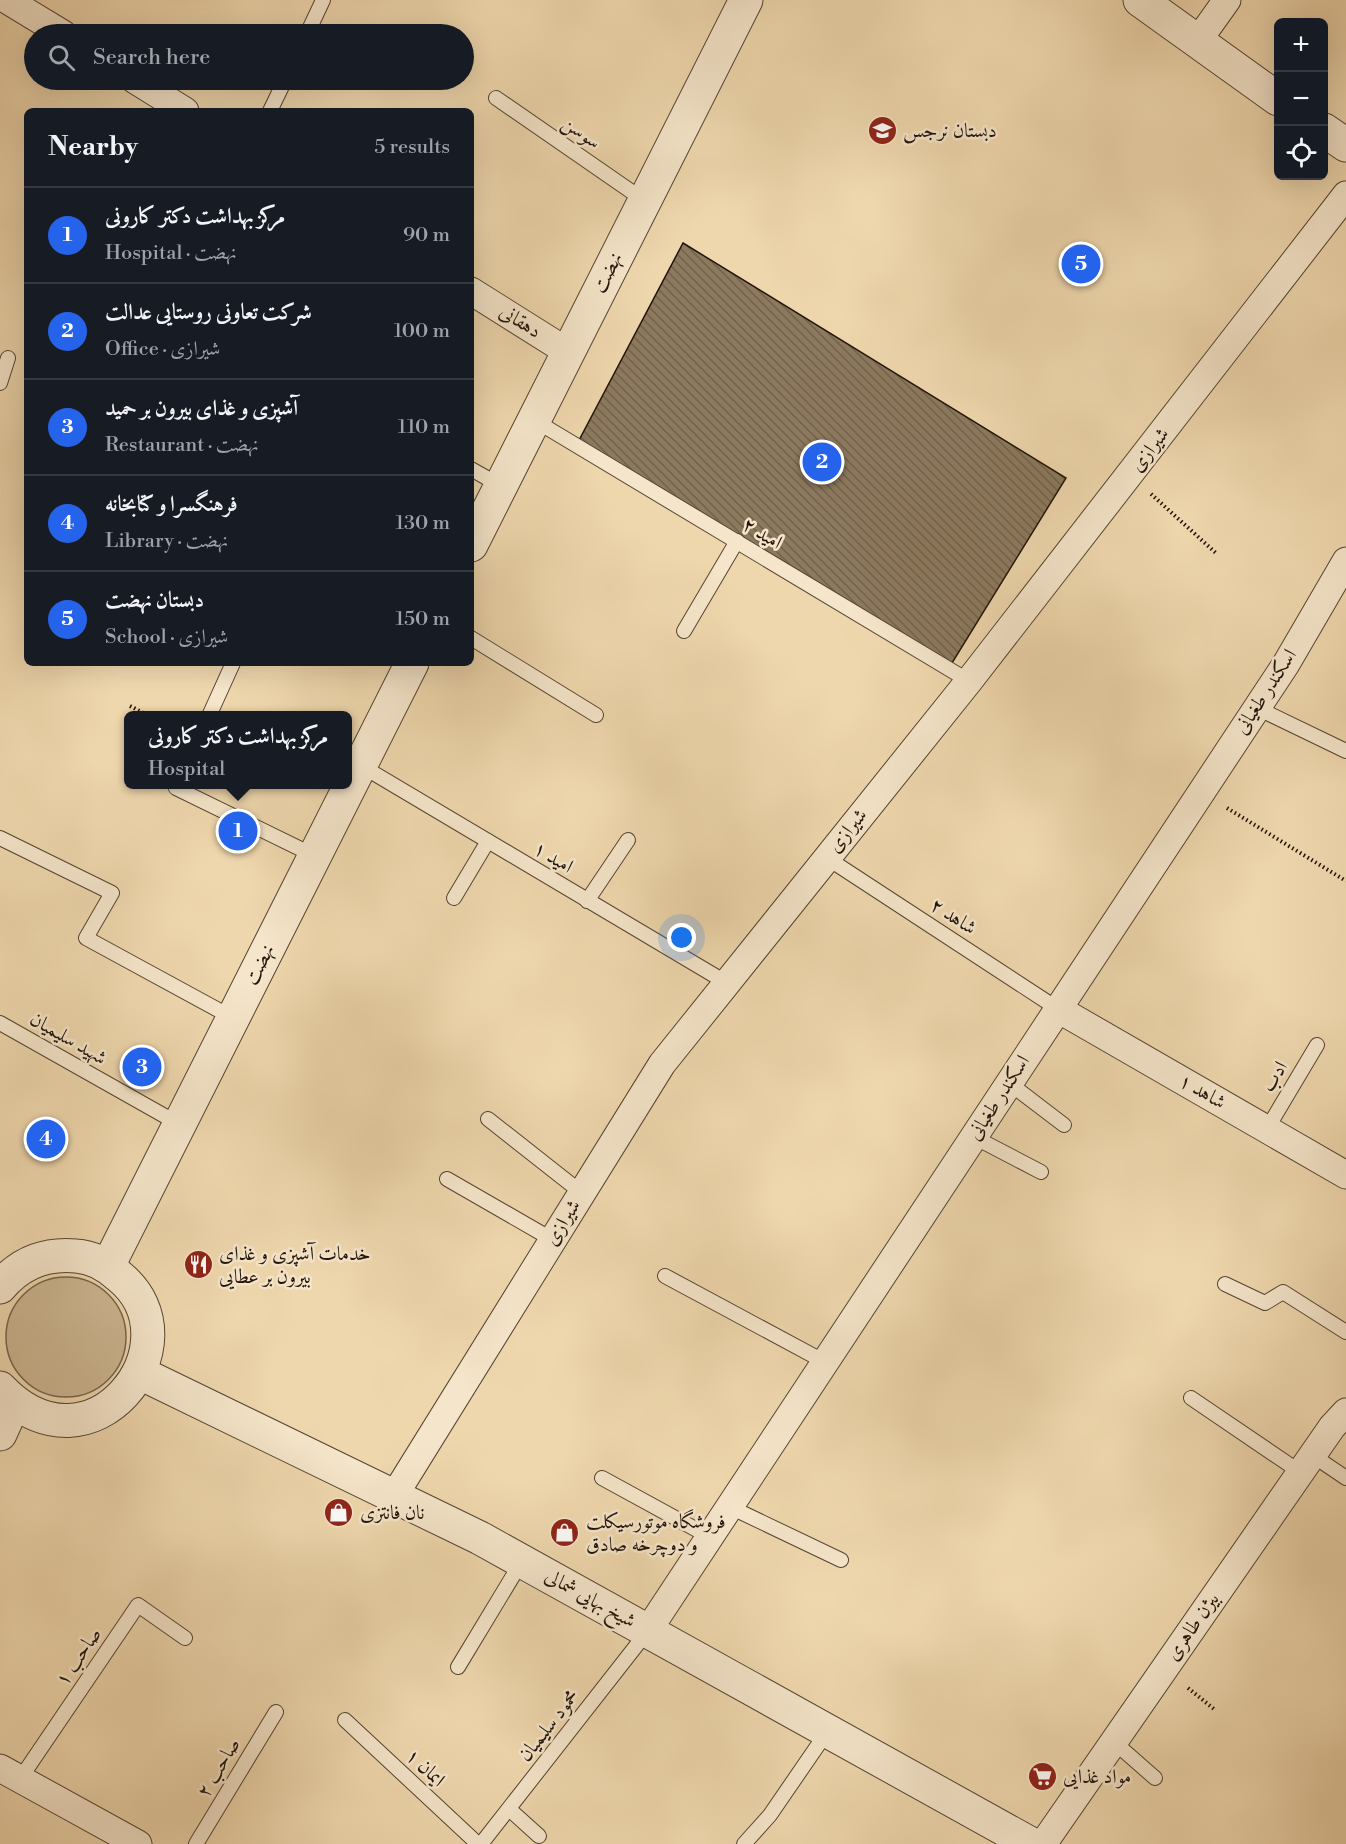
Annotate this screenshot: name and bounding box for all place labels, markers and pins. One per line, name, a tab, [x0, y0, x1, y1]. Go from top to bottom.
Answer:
school or university icon: دبستان نرجس	[866, 115, 898, 147]
place label: دبستان نرجس	[903, 119, 997, 144]
pin: 5	[1062, 242, 1100, 286]
pin: 2	[802, 440, 842, 484]
pin: 1	[218, 808, 258, 854]
pin: 3	[122, 1044, 162, 1090]
pin: 4	[26, 1116, 66, 1162]
place label: خدمات آشپزی و غذای بیرون بر عطایی	[219, 1241, 371, 1290]
restaurant icon: خدمات آشپزی و غذای بیرون بر عطایی	[182, 1249, 214, 1281]
shop icon: نان فانتزی	[323, 1497, 355, 1529]
place label: نان فانتزی	[360, 1501, 425, 1526]
place label: فروشگاه موتورسیکلت و دوچرخه صادق	[586, 1508, 726, 1558]
shop icon: فروشگاه موتورسیکلت و دوچرخه صادق	[549, 1517, 581, 1549]
supermarket icon: مواد غذایی	[1026, 1761, 1058, 1793]
place label: مواد غذایی	[1063, 1765, 1131, 1790]

